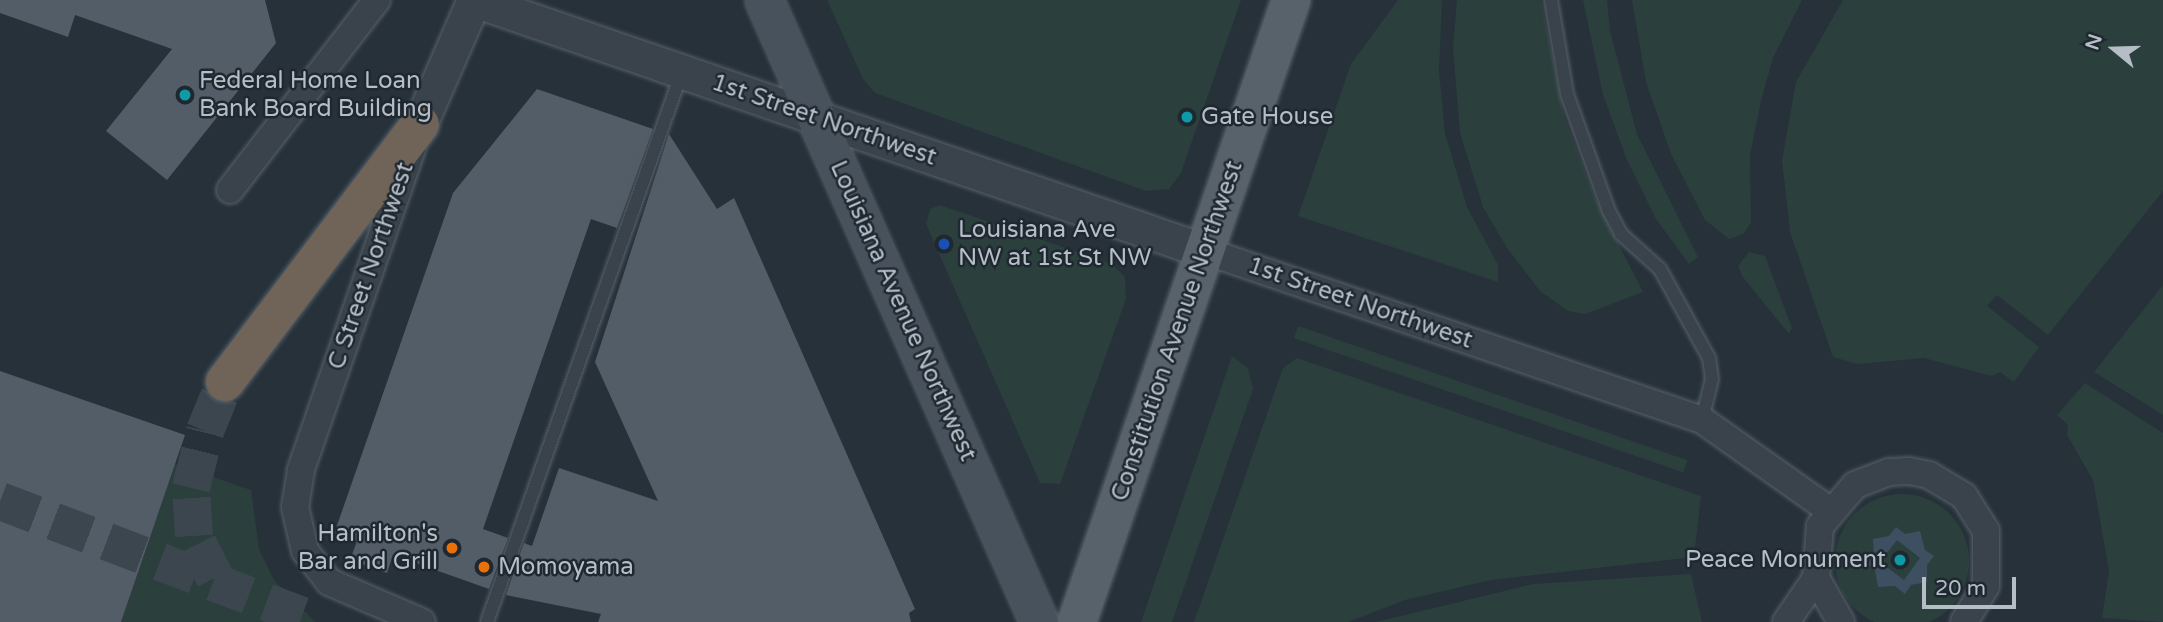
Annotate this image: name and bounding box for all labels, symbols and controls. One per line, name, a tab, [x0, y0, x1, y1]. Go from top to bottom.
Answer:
north arrow	[2079, 14, 2149, 84]
text: N	[2081, 31, 2107, 53]
place label: Federal Home Loan Bank Board Building	[199, 67, 432, 123]
street label: 1st Street Northwest	[708, 68, 940, 172]
marker: Federal Home Loan Bank Board Building	[177, 87, 193, 103]
place label: Gate House	[1201, 103, 1333, 131]
marker: Gate House	[1179, 109, 1195, 125]
street label: Louisiana Avenue Northwest	[824, 156, 982, 466]
street label: Constitution Avenue Northwest	[1105, 157, 1249, 505]
street label: C Street Northwest	[322, 159, 420, 373]
place label: Louisiana Ave NW at 1st St NW	[958, 216, 1151, 272]
marker: Louisiana Ave NW at 1st St NW	[936, 236, 952, 252]
street label: 1st Street Northwest	[1244, 251, 1476, 355]
place label: Hamilton's Bar and Grill	[298, 520, 438, 576]
marker: Hamilton's Bar and Grill	[444, 540, 460, 556]
place label: Peace Monument	[1685, 546, 1886, 574]
marker: Peace Monument	[1892, 552, 1908, 568]
place label: Momoyama	[498, 553, 634, 581]
marker: Momoyama	[476, 559, 492, 575]
scale bar	[1925, 562, 2020, 606]
text: 20 m	[1935, 576, 1986, 601]

